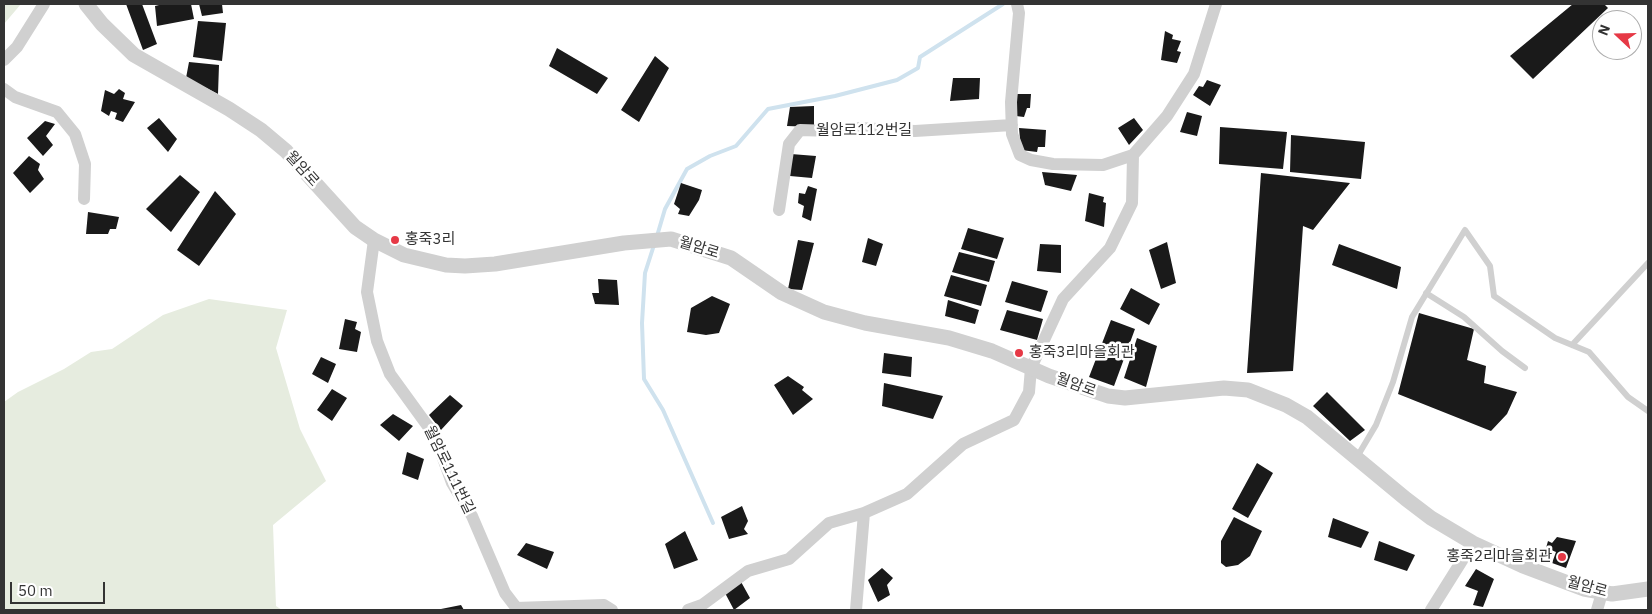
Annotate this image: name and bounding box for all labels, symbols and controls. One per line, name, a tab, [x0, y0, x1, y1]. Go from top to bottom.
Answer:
north arrow	[1592, 10, 1642, 60]
text: N	[1594, 22, 1614, 38]
street label: 월암로112번길	[816, 122, 912, 140]
street label: 월암로	[281, 148, 323, 190]
place label: 홍죽3리	[405, 231, 455, 249]
street label: 월암로	[677, 233, 721, 263]
marker: 홍죽3리	[389, 234, 401, 246]
place label: 홍죽3리마을회관	[1029, 344, 1135, 362]
marker: 홍죽3리마을회관	[1013, 347, 1025, 359]
street label: 월암로	[1053, 369, 1099, 401]
street label: 월암로111번길	[420, 423, 478, 517]
place label: 홍죽2리마을회관	[1446, 548, 1552, 566]
marker: 홍죽2리마을회관	[1556, 551, 1568, 563]
scale bar	[12, 572, 108, 604]
street label: 월암로	[1565, 573, 1609, 601]
text: 50 m	[18, 581, 53, 600]

